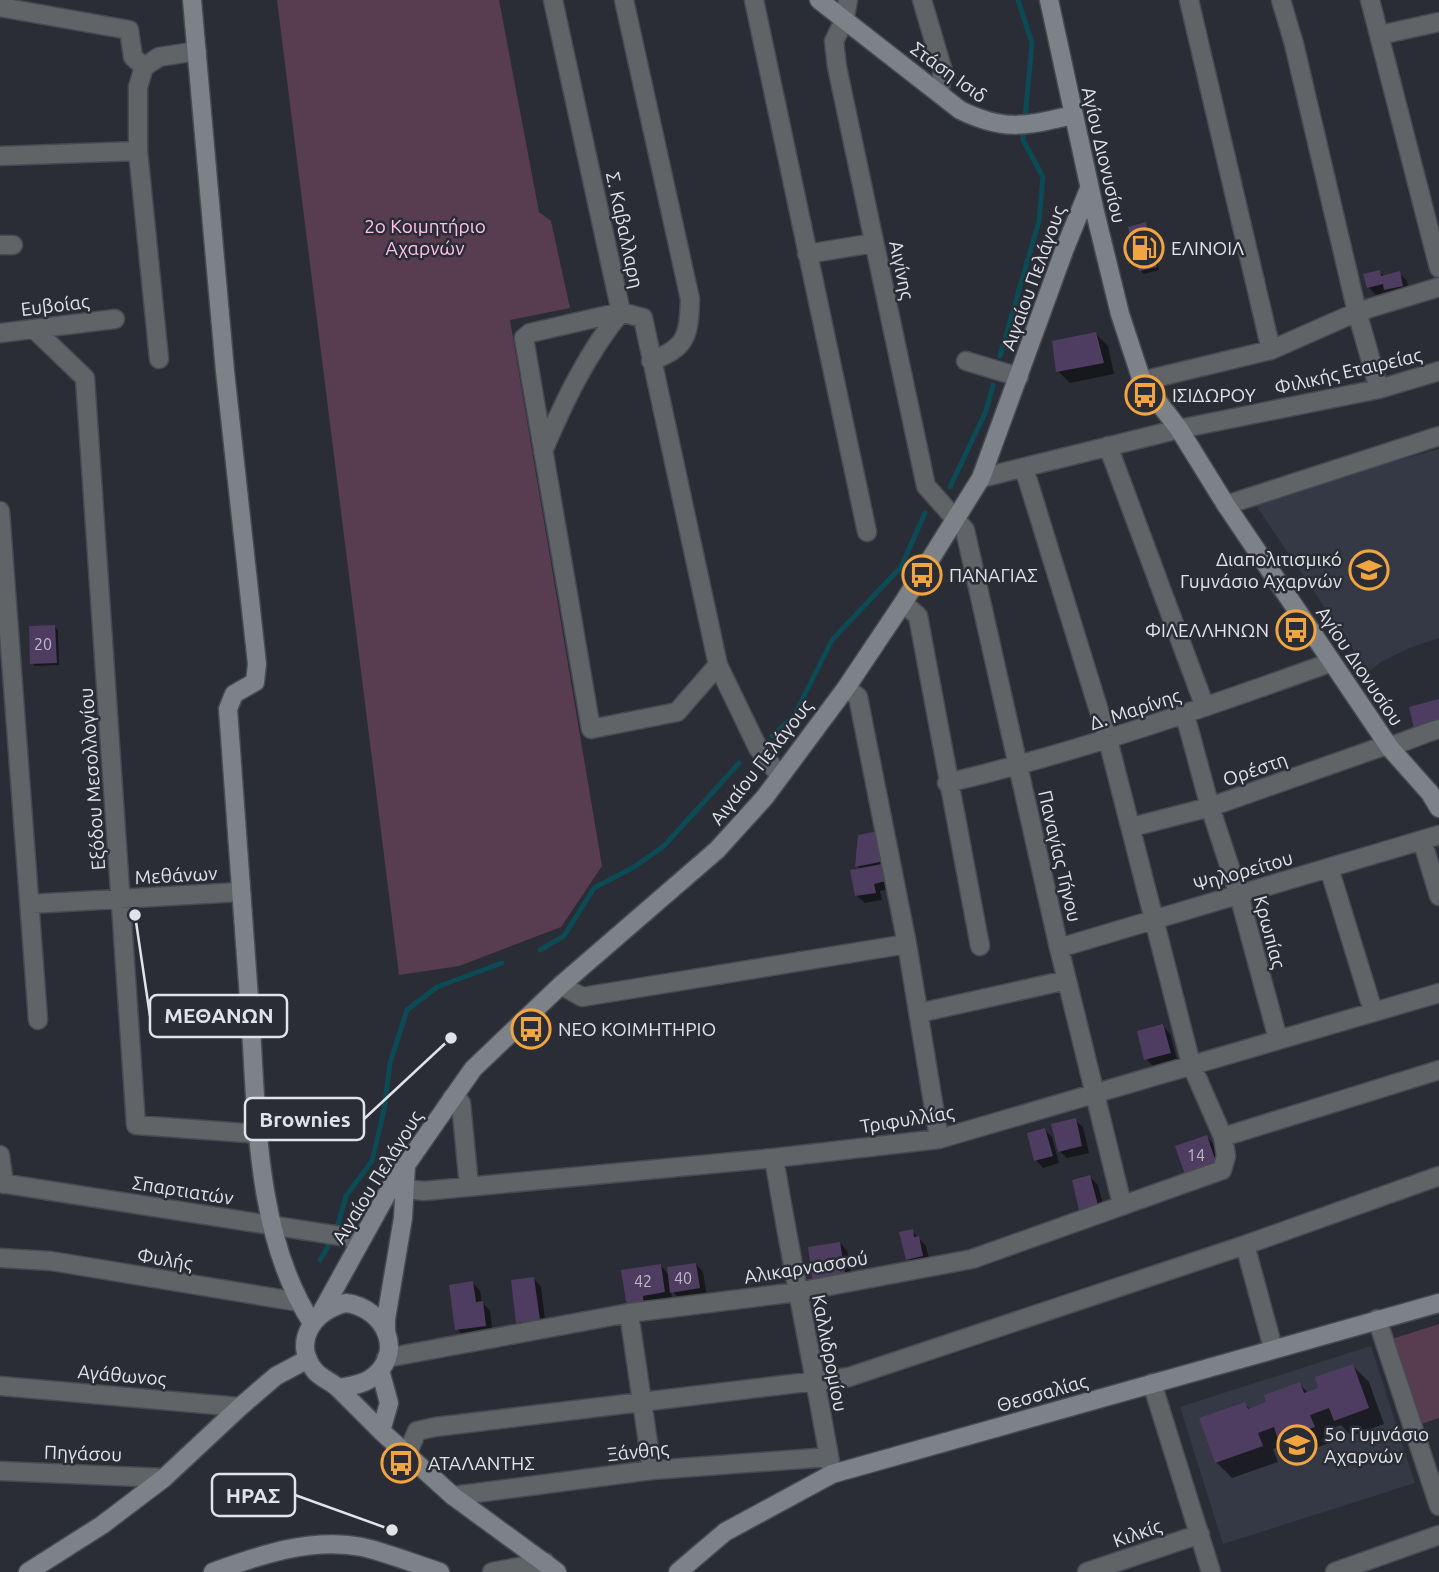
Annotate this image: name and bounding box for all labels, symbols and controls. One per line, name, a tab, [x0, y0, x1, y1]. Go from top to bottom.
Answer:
street label: Στάση Ισιδ	[907, 37, 991, 107]
street label: Αγίου Διονυσίου	[1078, 85, 1130, 225]
street label: Σ. Καβαλλαρη	[602, 170, 648, 290]
street label: Αιγαίου Πελάγους	[997, 202, 1070, 353]
park label: 2ο Κοιμητήριο Αχαρνών	[364, 215, 486, 259]
fuel station icon: ΕΛΙΝΟΙΛ	[1123, 227, 1165, 269]
place label: ΕΛΙΝΟΙΛ	[1171, 237, 1244, 259]
street label: Αιγίνης	[885, 238, 919, 302]
street label: Ευβοίας	[19, 290, 91, 320]
street label: Φιλικής Εταιρείας	[1272, 343, 1424, 399]
bus stop icon: ΙΣΙΔΩΡΟΥ	[1124, 374, 1166, 416]
place label: ΙΣΙΔΩΡΟΥ	[1172, 384, 1256, 406]
place label: Διαπολιτισμικό Γυμνάσιο Αχαρνών	[1180, 548, 1342, 592]
school or university icon: Διαπολιτισμικό Γυμνάσιο Αχαρνών	[1348, 549, 1390, 591]
bus stop icon: ΠΑΝΑΓΙΑΣ	[901, 554, 943, 596]
place label: ΠΑΝΑΓΙΑΣ	[949, 564, 1038, 586]
street label: Αγίου Διονυσίου	[1312, 602, 1408, 730]
bus stop icon: ΦΙΛΕΛΛΗΝΩΝ	[1275, 609, 1317, 651]
place label: ΦΙΛΕΛΛΗΝΩΝ	[1145, 619, 1269, 641]
house number: 20	[34, 635, 52, 653]
street label: Δ. Μαρίνης	[1087, 684, 1184, 734]
street label: Εξόδου Μεσολλογίου	[75, 687, 109, 871]
street label: Αιγαίου Πελάγους	[705, 695, 817, 829]
street label: Ορέστη	[1220, 748, 1290, 790]
street label: Παναγίας Τήνου	[1034, 788, 1086, 924]
street label: Ψηλορείτου	[1191, 846, 1295, 896]
street label: Μεθάνων	[134, 862, 218, 888]
street label: Κρωπίας	[1250, 893, 1290, 971]
callout: ΜΕΘΑΝΩΝ	[150, 995, 287, 1037]
text: ΜΕΘΑΝΩΝ	[164, 1003, 274, 1027]
bus stop icon: ΝΕΟ ΚΟΙΜΗΤΗΡΙΟ	[510, 1008, 552, 1050]
place label: ΝΕΟ ΚΟΙΜΗΤΗΡΙΟ	[558, 1018, 716, 1040]
callout: Brownies	[245, 1098, 364, 1140]
street label: Τριφυλλίας	[858, 1101, 956, 1137]
street label: Αιγαίου Πελάγους	[327, 1106, 427, 1248]
text: Brownies	[259, 1107, 351, 1131]
house number: 14	[1187, 1146, 1205, 1164]
street label: Σπαρτιατών	[131, 1171, 235, 1209]
street label: Φυλής	[136, 1244, 195, 1274]
street label: Αλικαρνασσού	[743, 1246, 869, 1288]
house number: 40	[674, 1269, 692, 1287]
house number: 42	[634, 1272, 652, 1290]
street label: Καλλιδρομίου	[808, 1293, 852, 1413]
street label: Αγάθωνος	[77, 1360, 167, 1390]
street label: Θεσσαλίας	[994, 1369, 1090, 1416]
place label: 5ο Γυμνάσιο Αχαρνών	[1324, 1423, 1429, 1467]
school or university icon: 5ο Γυμνάσιο Αχαρνών	[1276, 1424, 1318, 1466]
street label: Ξάνθης	[606, 1437, 670, 1465]
street label: Πηγάσου	[44, 1441, 122, 1465]
bus stop icon: ΑΤΑΛΑΝΤΗΣ	[380, 1442, 422, 1484]
place label: ΑΤΑΛΑΝΤΗΣ	[428, 1452, 535, 1474]
callout: ΗΡΑΣ	[212, 1474, 295, 1516]
text: ΗΡΑΣ	[226, 1483, 280, 1507]
street label: Κιλκίς	[1110, 1514, 1165, 1552]

